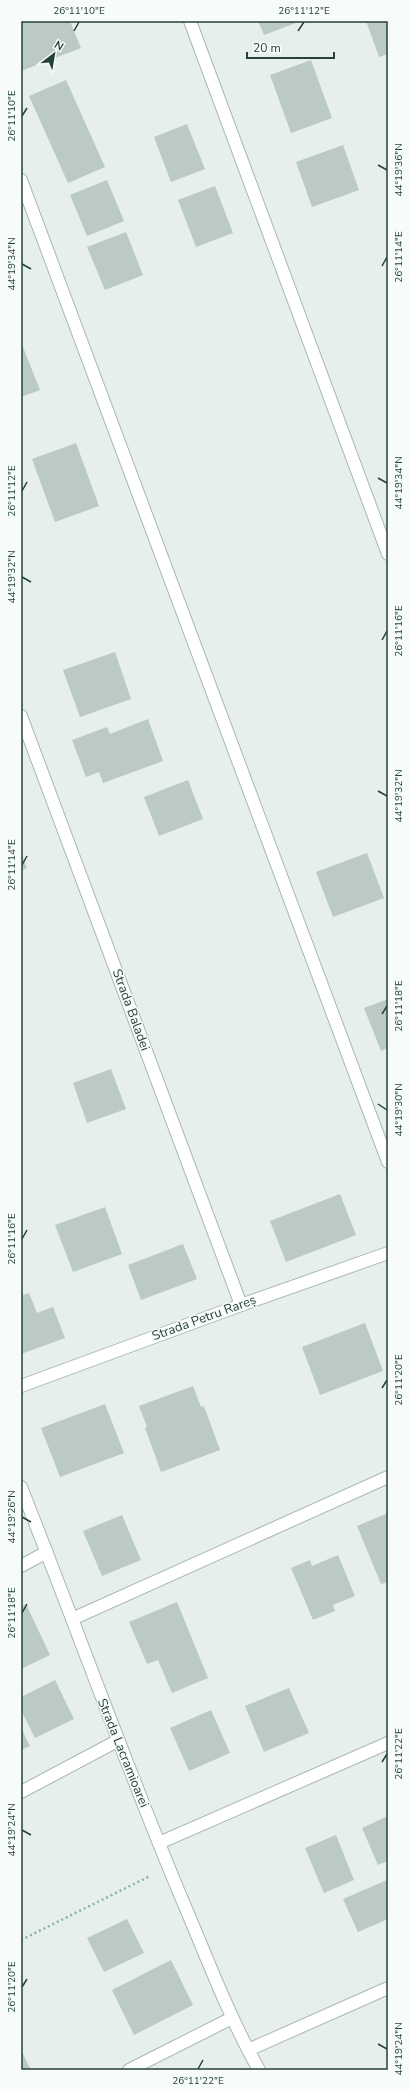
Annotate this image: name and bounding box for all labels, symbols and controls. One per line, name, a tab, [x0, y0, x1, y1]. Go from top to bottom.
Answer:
text: 26°11'10"E	[53, 4, 105, 18]
text: 26°11'12"E	[278, 4, 330, 18]
north arrow	[34, 34, 74, 74]
scale bar	[247, 34, 334, 60]
text: N	[52, 37, 66, 54]
text: 20 m	[253, 40, 281, 56]
text: 26°11'10"E	[5, 90, 19, 142]
text: 44°19'36"N	[392, 143, 406, 197]
text: 26°11'14"E	[392, 231, 406, 283]
text: 44°19'34"N	[5, 237, 19, 291]
text: 44°19'34"N	[392, 456, 406, 510]
text: 26°11'12"E	[5, 465, 19, 517]
text: 44°19'32"N	[5, 550, 19, 604]
text: 26°11'16"E	[392, 605, 406, 657]
text: 44°19'32"N	[392, 769, 406, 823]
text: 26°11'14"E	[5, 839, 19, 891]
street label: Strada Baladei	[108, 967, 154, 1053]
text: 26°11'18"E	[392, 980, 406, 1032]
text: 44°19'30"N	[392, 1083, 406, 1137]
text: 26°11'16"E	[5, 1213, 19, 1265]
street label: Strada Petru Rareș	[149, 1291, 259, 1345]
text: 26°11'20"E	[392, 1354, 406, 1406]
text: 44°19'26"N	[5, 1490, 19, 1544]
text: 26°11'18"E	[5, 1587, 19, 1639]
street label: Strada Lacramioarei	[93, 1696, 153, 1810]
text: 26°11'22"E	[392, 1728, 406, 1780]
text: 44°19'24"N	[5, 1803, 19, 1857]
text: 26°11'20"E	[5, 1961, 19, 2013]
text: 44°19'24"N	[392, 2022, 406, 2076]
text: 26°11'22"E	[172, 2074, 224, 2088]

